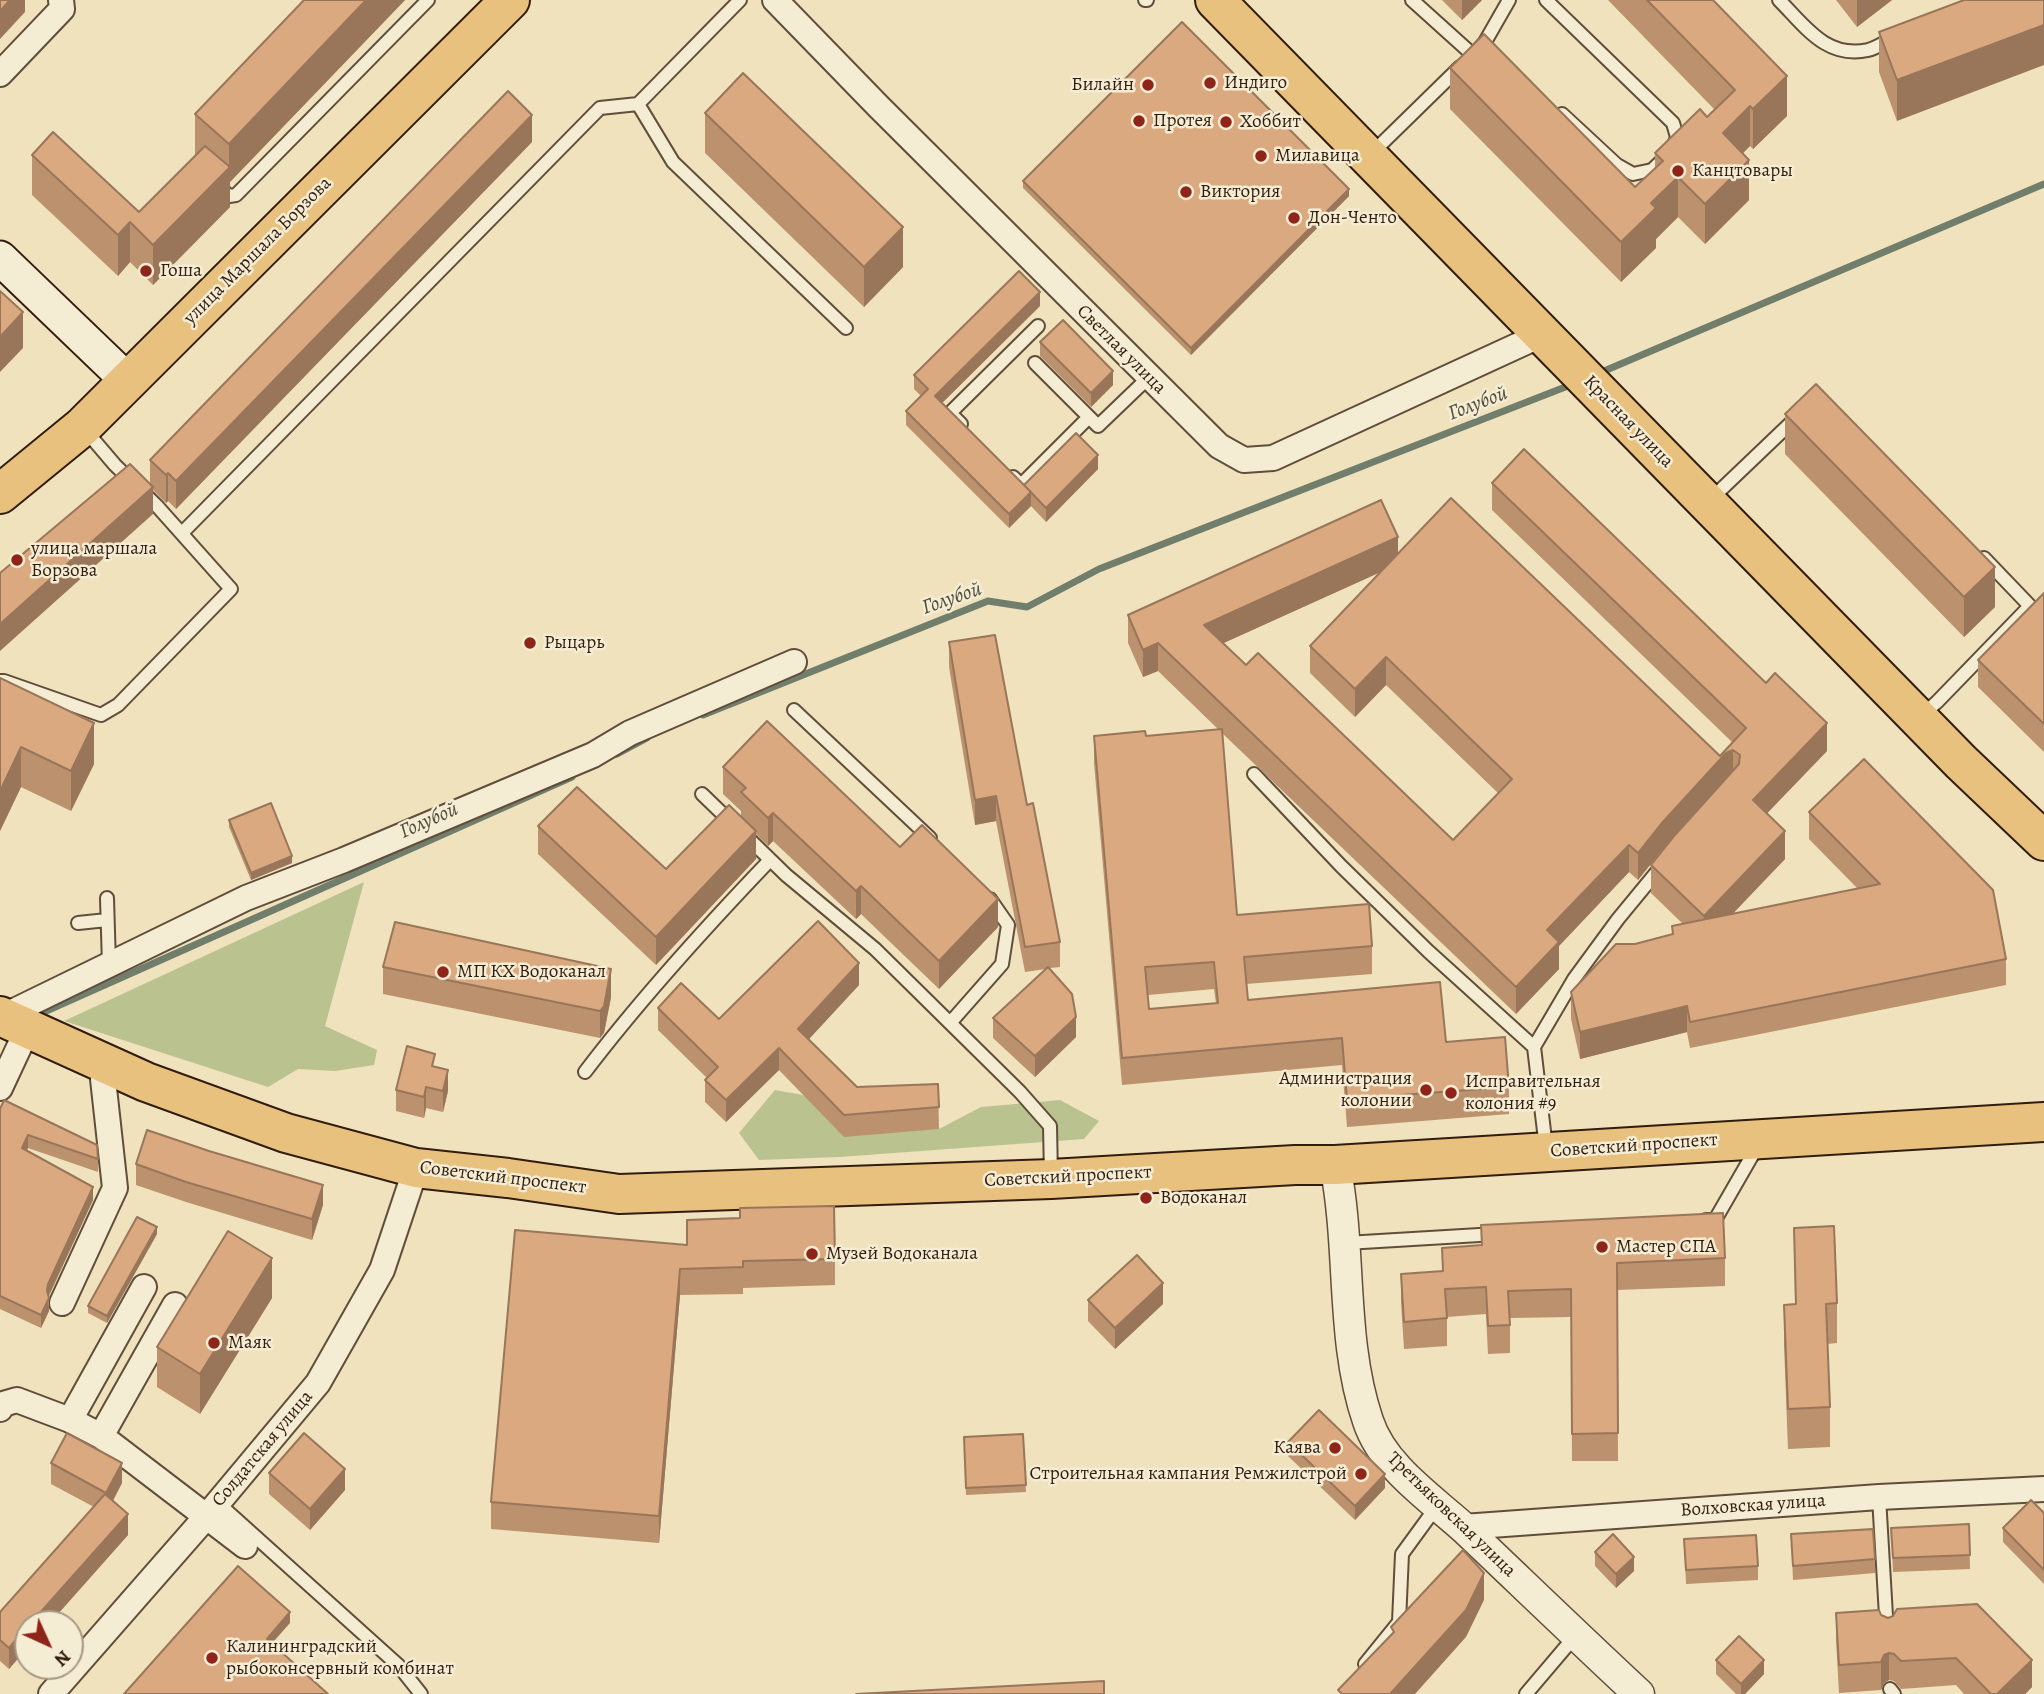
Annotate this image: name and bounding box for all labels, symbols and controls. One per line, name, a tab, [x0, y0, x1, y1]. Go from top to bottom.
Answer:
place label: Индиго	[1224, 72, 1287, 94]
place label: Билайн	[1071, 74, 1134, 96]
marker: Индиго	[1202, 75, 1218, 91]
marker: Билайн	[1140, 77, 1156, 93]
place label: Протея	[1153, 110, 1212, 132]
place label: Хоббит	[1240, 111, 1301, 133]
marker: Протея	[1131, 113, 1147, 129]
marker: Хоббит	[1218, 114, 1234, 130]
place label: Милавица	[1275, 145, 1360, 167]
marker: Милавица	[1253, 148, 1269, 164]
place label: Канцтовары	[1692, 160, 1793, 182]
marker: Канцтовары	[1670, 163, 1686, 179]
street label: улица Маршала Борзова	[179, 172, 337, 330]
place label: Виктория	[1200, 181, 1281, 203]
marker: Виктория	[1178, 184, 1194, 200]
place label: Дон-Ченто	[1308, 207, 1397, 229]
marker: Дон-Ченто	[1286, 210, 1302, 226]
place label: Гоша	[160, 260, 202, 282]
marker: Гоша	[138, 263, 154, 279]
street label: Светлая улица	[1071, 300, 1171, 400]
street label: Красная улица	[1578, 371, 1678, 473]
water label: Голубой	[1445, 381, 1511, 427]
place label: улица маршала Борзова	[31, 538, 157, 582]
marker: улица маршала Борзова	[9, 552, 25, 568]
water label: Голубой	[919, 577, 985, 621]
place label: Рыцарь	[544, 632, 605, 654]
marker: Рыцарь	[522, 635, 538, 651]
water label: Голубой	[396, 797, 462, 845]
place label: МП КХ Водоканал	[457, 961, 606, 983]
marker: МП КХ Водоканал	[435, 964, 451, 980]
place label: Администрация колонии	[1279, 1068, 1412, 1112]
place label: Исправительная колония #9	[1465, 1071, 1601, 1115]
marker: Администрация колонии	[1418, 1082, 1434, 1098]
marker: Исправительная колония #9	[1443, 1085, 1459, 1101]
street label: Советский проспект	[1550, 1129, 1718, 1163]
street label: Советский проспект	[418, 1156, 588, 1200]
street label: Советский проспект	[984, 1161, 1152, 1193]
place label: Водоканал	[1160, 1187, 1247, 1209]
marker: Водоканал	[1138, 1190, 1154, 1206]
place label: Мастер СПА	[1616, 1236, 1716, 1258]
marker: Мастер СПА	[1594, 1239, 1610, 1255]
place label: Музей Водоканала	[826, 1243, 978, 1265]
marker: Музей Водоканала	[804, 1246, 820, 1262]
place label: Маяк	[228, 1332, 272, 1354]
marker: Маяк	[206, 1335, 222, 1351]
street label: Солдатская улица	[208, 1386, 318, 1512]
place label: Каява	[1273, 1437, 1321, 1459]
marker: Каява	[1327, 1440, 1343, 1456]
street label: Третьяковская улица	[1382, 1448, 1520, 1582]
place label: Строительная кампания Ремжилстрой	[1029, 1463, 1347, 1485]
marker: Строительная кампания Ремжилстрой	[1353, 1466, 1369, 1482]
street label: Волховская улица	[1680, 1490, 1826, 1522]
north arrow	[14, 1610, 84, 1680]
place label: Калининградский рыбоконсервный комбинат	[226, 1636, 454, 1680]
text: N	[48, 1644, 77, 1673]
marker: Калининградский рыбоконсервный комбинат	[204, 1650, 220, 1666]

